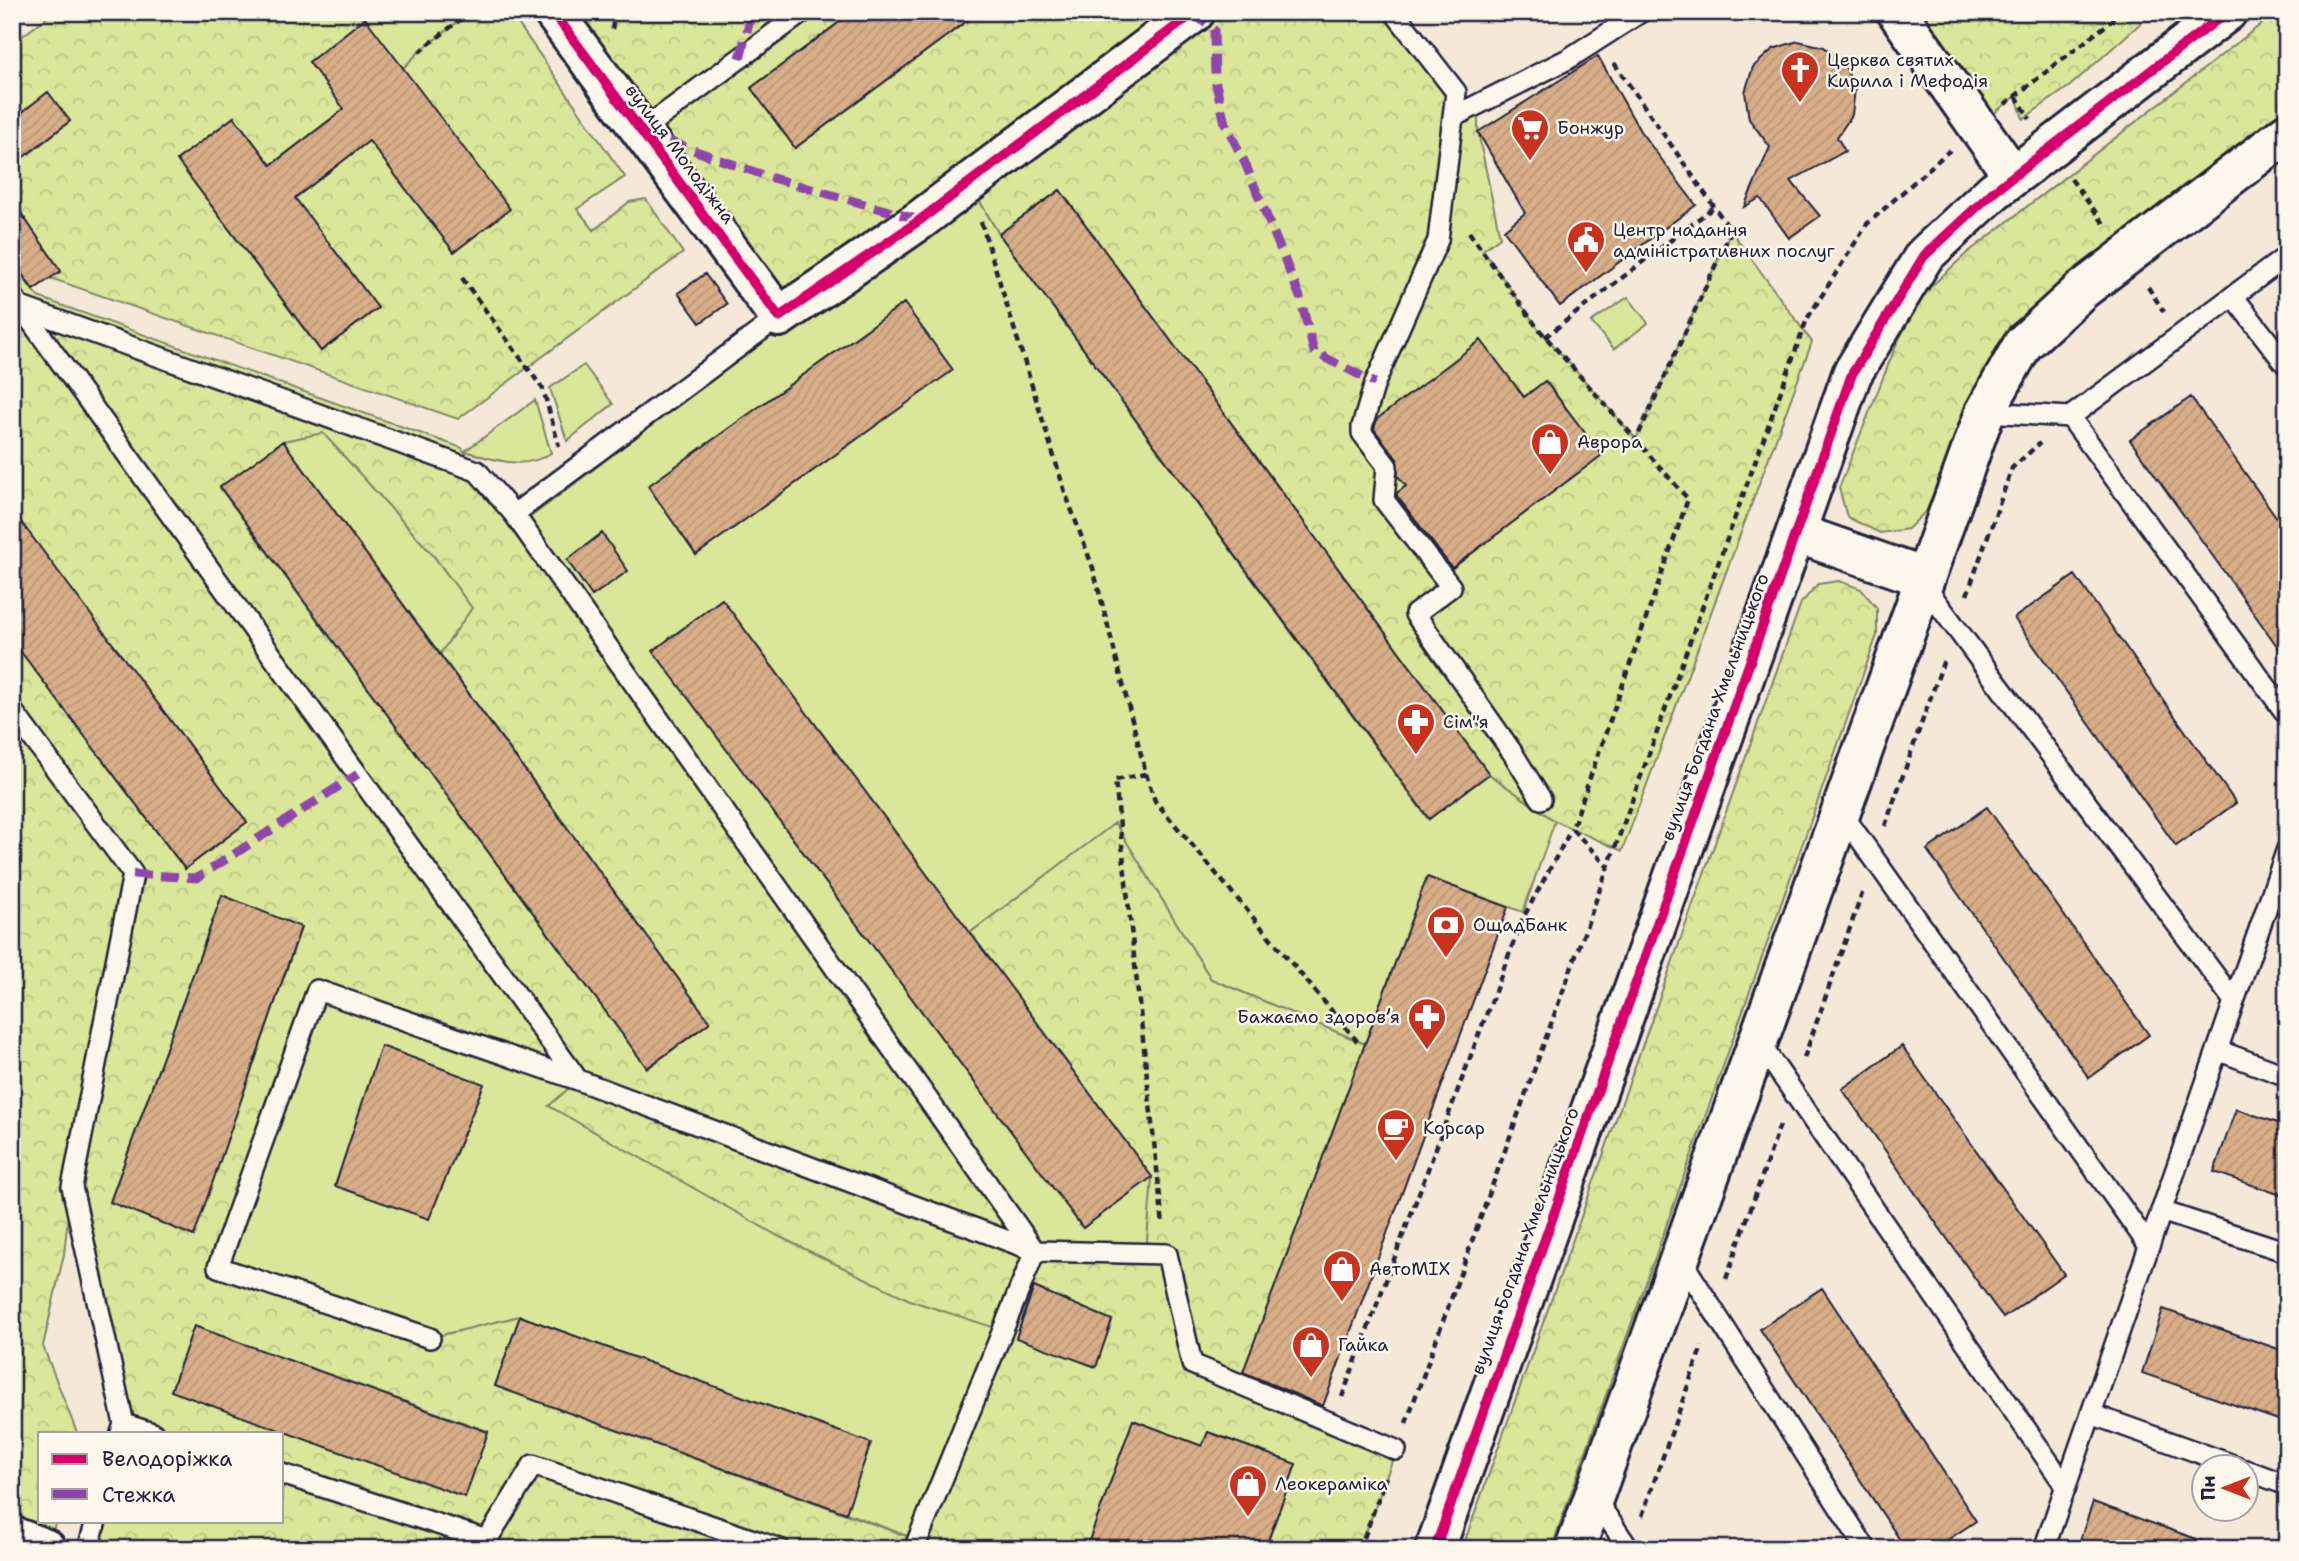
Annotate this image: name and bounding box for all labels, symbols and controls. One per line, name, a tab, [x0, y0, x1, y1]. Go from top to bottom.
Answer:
place label: Церква святих Кирила і Мефодія	[1827, 48, 1988, 93]
church icon: Церква святих Кирила і Мефодія	[1779, 49, 1821, 104]
street label: вулиця Молодіжна	[620, 79, 740, 229]
supermarket icon: Бонжур	[1509, 107, 1551, 162]
place label: Бонжур	[1557, 116, 1624, 140]
place label: Центр надання адміністративних послуг	[1613, 218, 1835, 263]
public building icon: Центр надання адміністративних послуг	[1565, 219, 1607, 274]
shop icon: Аврора	[1529, 421, 1571, 476]
place label: Аврора	[1577, 430, 1642, 454]
street label: вулиця Богдана Хмельницького	[1655, 570, 1775, 844]
pharmacy icon: Сім"я	[1395, 701, 1437, 756]
place label: Сім"я	[1443, 710, 1489, 734]
bank icon: ОщадБанк	[1425, 904, 1467, 959]
place label: ОщадБанк	[1473, 913, 1568, 937]
pharmacy icon: Бажаємо здоровʼя	[1406, 996, 1448, 1051]
place label: Бажаємо здоровʼя	[1237, 1005, 1400, 1029]
street label: вулиця Богдана Хмельницького	[1465, 1104, 1585, 1378]
cafe icon: Корсар	[1375, 1107, 1417, 1162]
place label: Корсар	[1423, 1116, 1485, 1140]
shop icon: АвтоMIX	[1321, 1248, 1363, 1303]
place label: АвтоMIX	[1369, 1257, 1450, 1281]
shop icon: Гайка	[1290, 1324, 1332, 1379]
place label: Гайка	[1338, 1333, 1388, 1357]
legend	[38, 1432, 284, 1522]
text: Велодоріжка	[102, 1445, 232, 1473]
north arrow	[2190, 1452, 2260, 1522]
shop icon: Леокераміка	[1227, 1463, 1269, 1518]
place label: Леокераміка	[1275, 1472, 1388, 1496]
text: Пн	[2196, 1475, 2221, 1501]
text: Стежка	[102, 1481, 175, 1509]

